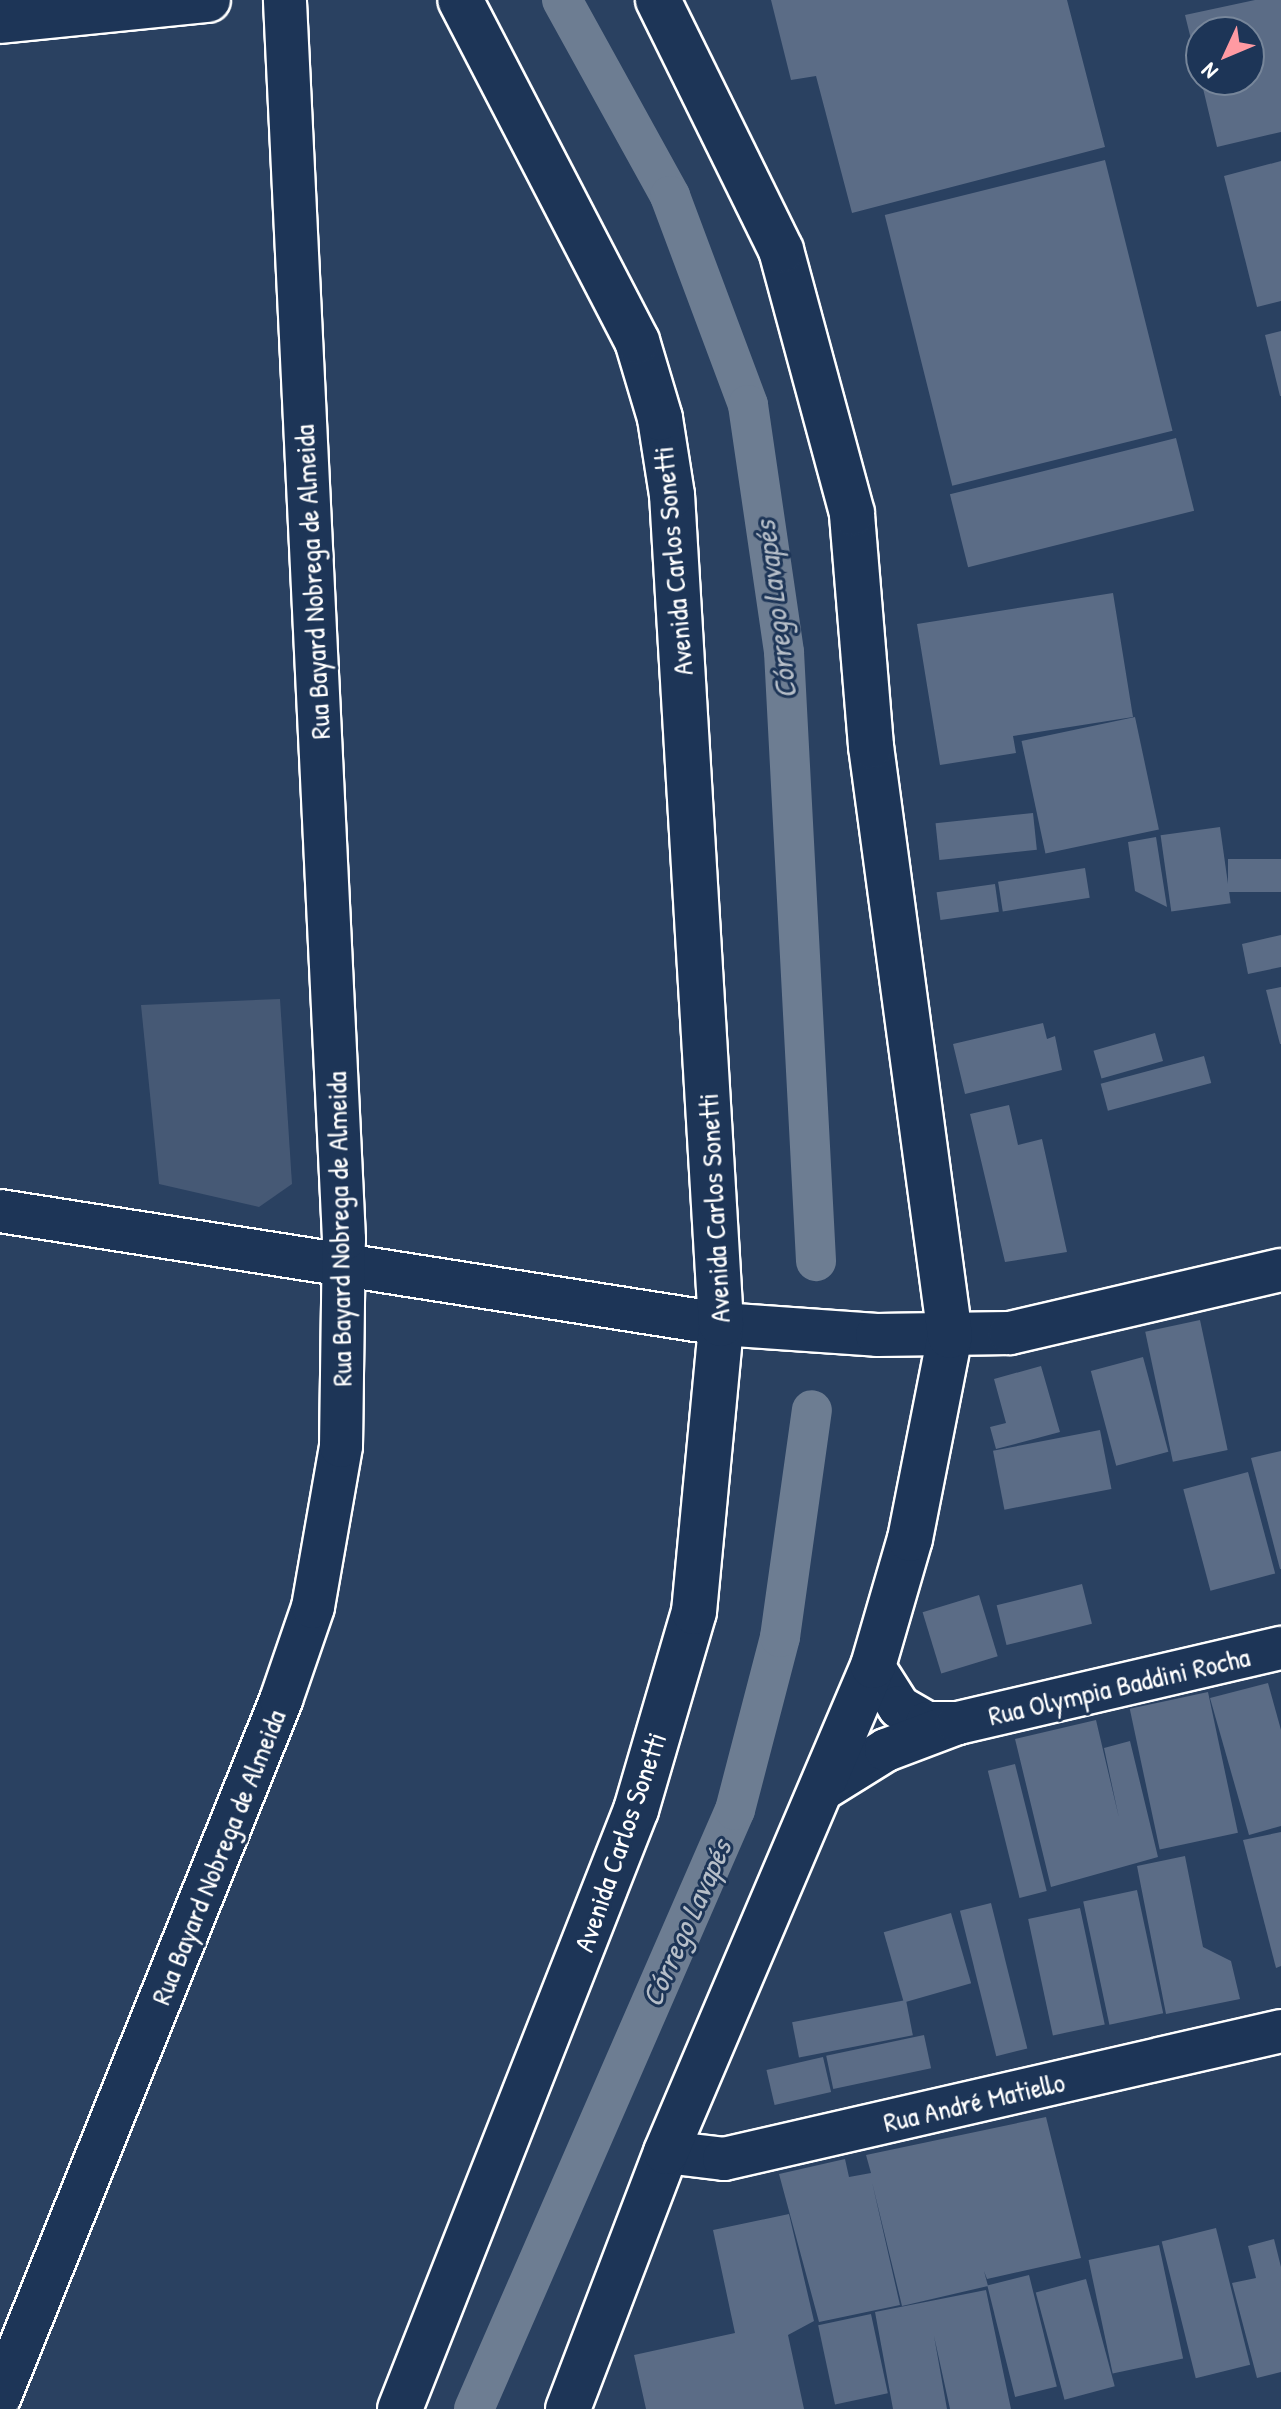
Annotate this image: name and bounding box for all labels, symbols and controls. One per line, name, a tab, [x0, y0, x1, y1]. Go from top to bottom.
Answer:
north arrow	[1185, 16, 1265, 96]
text: N	[1194, 57, 1224, 86]
street label: Rua Bayard Nobrega de Almeida	[287, 424, 337, 740]
street label: Avenida Carlos Sonetti	[646, 445, 700, 677]
water label: Córrego Lavapés	[746, 519, 804, 701]
street label: Rua Bayard Nobrega de Almeida	[319, 1071, 359, 1387]
street label: Avenida Carlos Sonetti	[691, 1092, 737, 1324]
street label: Rua Olympia Baddini Rocha	[985, 1640, 1253, 1732]
street label: Rua Bayard Nobrega de Almeida	[143, 1705, 293, 2009]
street label: Avenida Carlos Sonetti	[567, 1728, 673, 1956]
water label: Córrego Lavapés	[633, 1834, 739, 2012]
street label: Rua André Matiello	[880, 2065, 1068, 2139]

